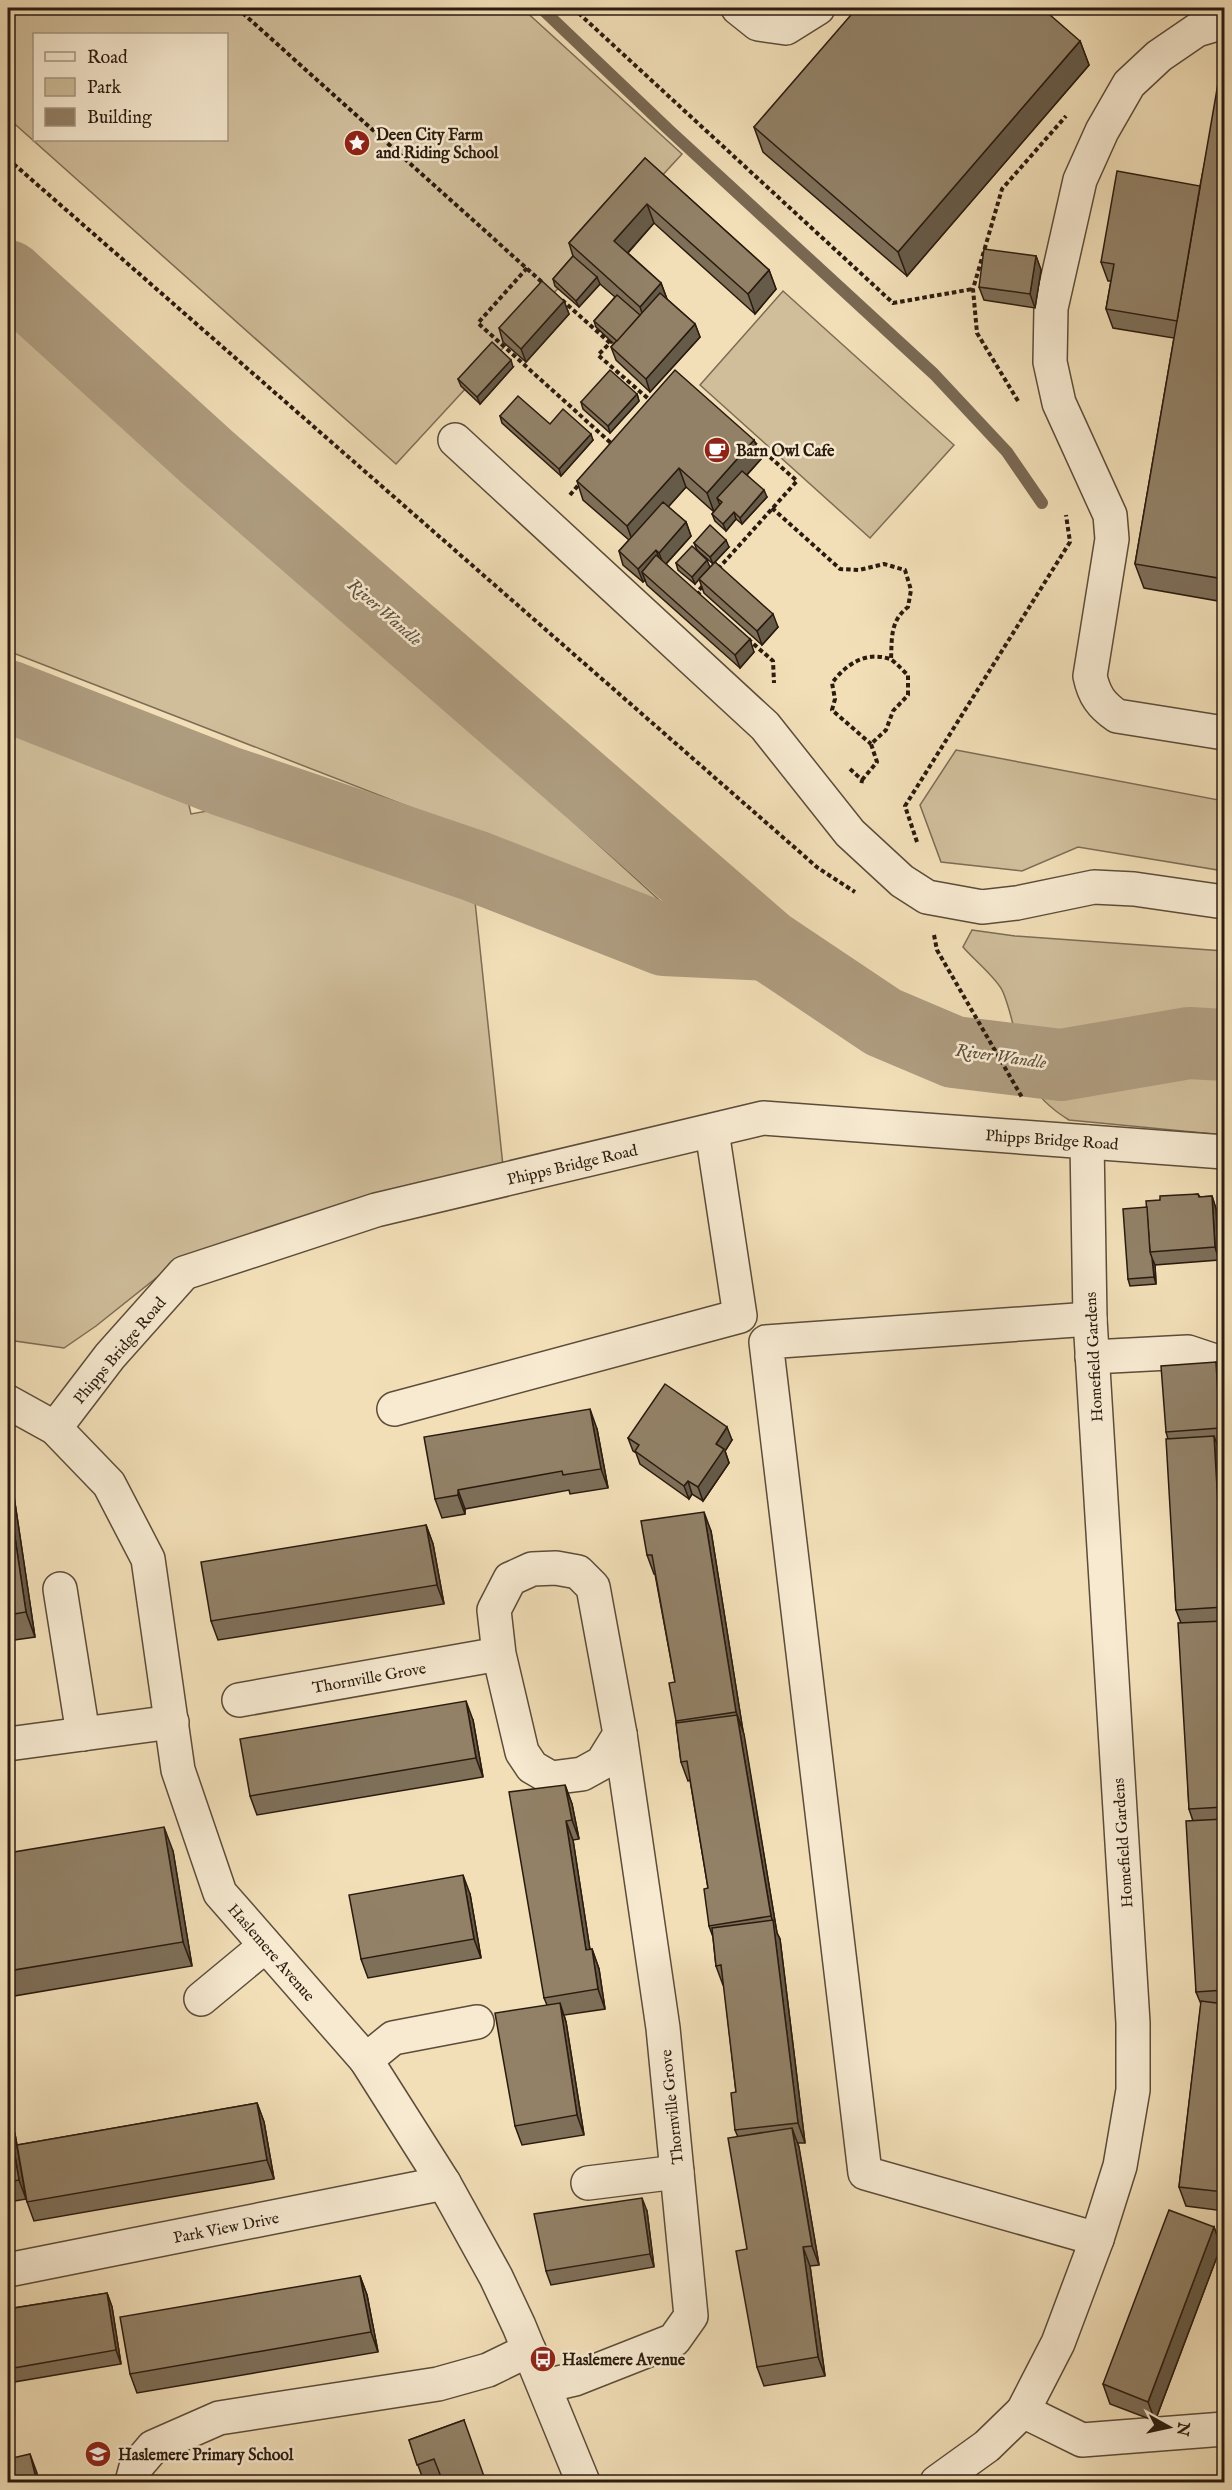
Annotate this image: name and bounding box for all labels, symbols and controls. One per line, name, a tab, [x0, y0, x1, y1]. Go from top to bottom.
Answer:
legend	[33, 33, 228, 141]
text: Road	[87, 47, 128, 70]
text: Park	[87, 77, 122, 100]
text: Building	[87, 107, 152, 130]
place label: Deen City Farm and Riding School	[376, 126, 499, 164]
place icon: Deen City Farm and Riding School	[342, 128, 372, 158]
cafe icon: Barn Owl Cafe	[702, 435, 732, 465]
place label: Barn Owl Cafe	[736, 442, 835, 462]
water label: River Wandle	[342, 574, 426, 652]
water label: River Wandle	[954, 1040, 1048, 1075]
street label: Phipps Bridge Road	[985, 1126, 1120, 1156]
street label: Phipps Bridge Road	[505, 1141, 640, 1191]
street label: Homefield Gardens	[1082, 1291, 1108, 1422]
street label: Phipps Bridge Road	[70, 1293, 171, 1409]
street label: Thornville Grove	[311, 1659, 428, 1699]
street label: Homefield Gardens	[1109, 1777, 1139, 1909]
street label: Haslemere Avenue	[223, 1900, 318, 2006]
street label: Thornville Grove	[657, 2048, 689, 2165]
street label: Park View Drive	[172, 2209, 281, 2249]
bus stop icon: Haslemere Avenue	[528, 2344, 558, 2374]
place label: Haslemere Avenue	[562, 2351, 686, 2371]
north arrow	[1139, 2397, 1199, 2457]
text: N	[1171, 2420, 1193, 2437]
school or university icon: Haslemere Primary School	[83, 2439, 113, 2469]
place label: Haslemere Primary School	[118, 2446, 294, 2466]

